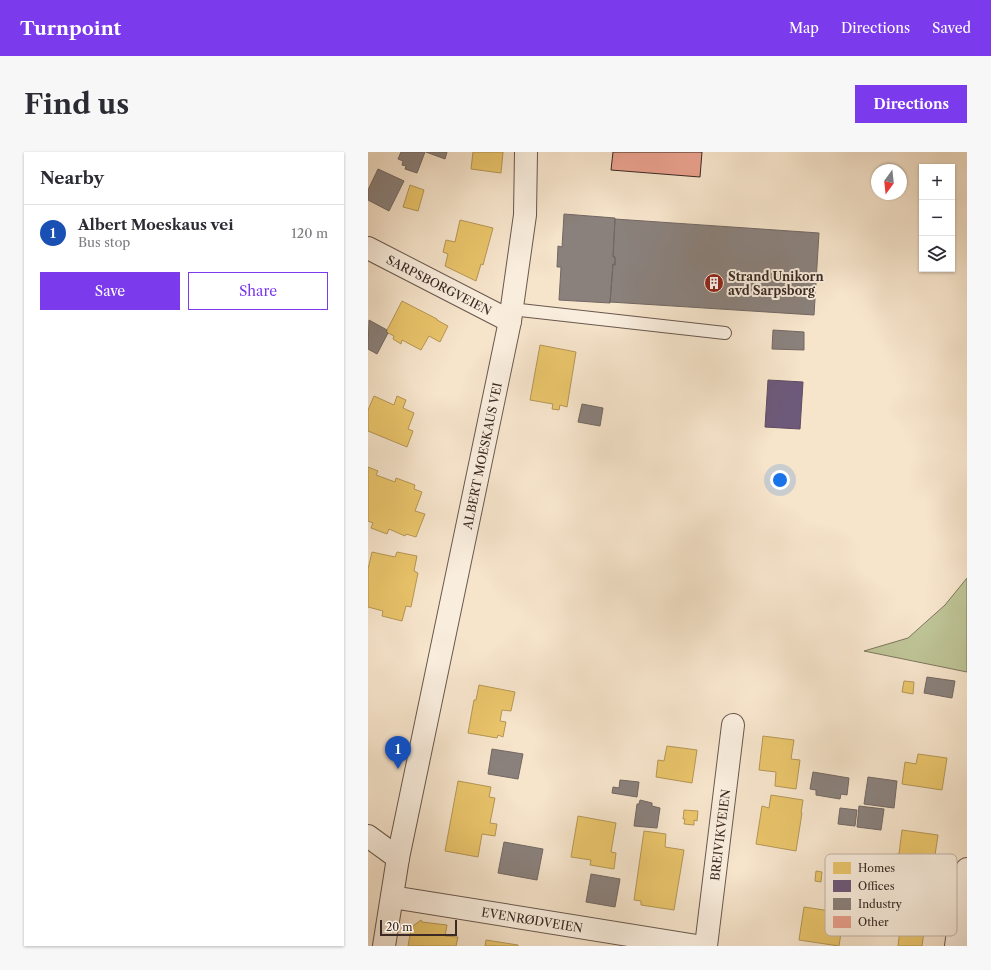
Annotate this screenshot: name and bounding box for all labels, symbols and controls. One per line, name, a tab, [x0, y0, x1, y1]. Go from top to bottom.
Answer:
text: Turnpoint	[20, 17, 121, 40]
text: Map	[789, 19, 819, 37]
text: Directions	[841, 19, 910, 37]
text: Saved	[932, 19, 971, 37]
button: Directions	[855, 85, 967, 123]
text: Find us	[24, 87, 129, 121]
north arrow	[871, 164, 907, 200]
map controls	[919, 164, 955, 272]
button: +	[919, 164, 955, 200]
text: Nearby	[40, 168, 104, 188]
button: −	[919, 200, 955, 236]
text: Albert Moeskaus vei	[78, 215, 234, 234]
text: 1	[50, 225, 56, 241]
text: 120 m	[291, 225, 328, 241]
text: Bus stop	[78, 234, 130, 250]
button: layers	[919, 236, 955, 272]
street label: SARPSBORGVEIEN	[384, 251, 494, 318]
place label: Strand Unikorn avd Sarpsborg	[728, 269, 824, 298]
button: Save	[40, 272, 180, 310]
button: Share	[188, 272, 328, 310]
building icon: Strand Unikorn avd Sarpsborg	[703, 272, 725, 294]
street label: ALBERT MOESKAUS VEI	[459, 381, 505, 531]
your location	[770, 470, 790, 490]
pin: 1	[385, 736, 411, 769]
street label: BREIVIKVEIEN	[707, 788, 733, 881]
legend	[825, 854, 957, 936]
text: Homes	[858, 861, 895, 875]
text: Offices	[858, 879, 895, 893]
text: Industry	[858, 897, 903, 911]
street label: EVENRØDVEIEN	[480, 904, 584, 935]
text: Other	[858, 915, 889, 929]
scale bar	[380, 918, 457, 937]
text: 20 m	[386, 920, 412, 934]

